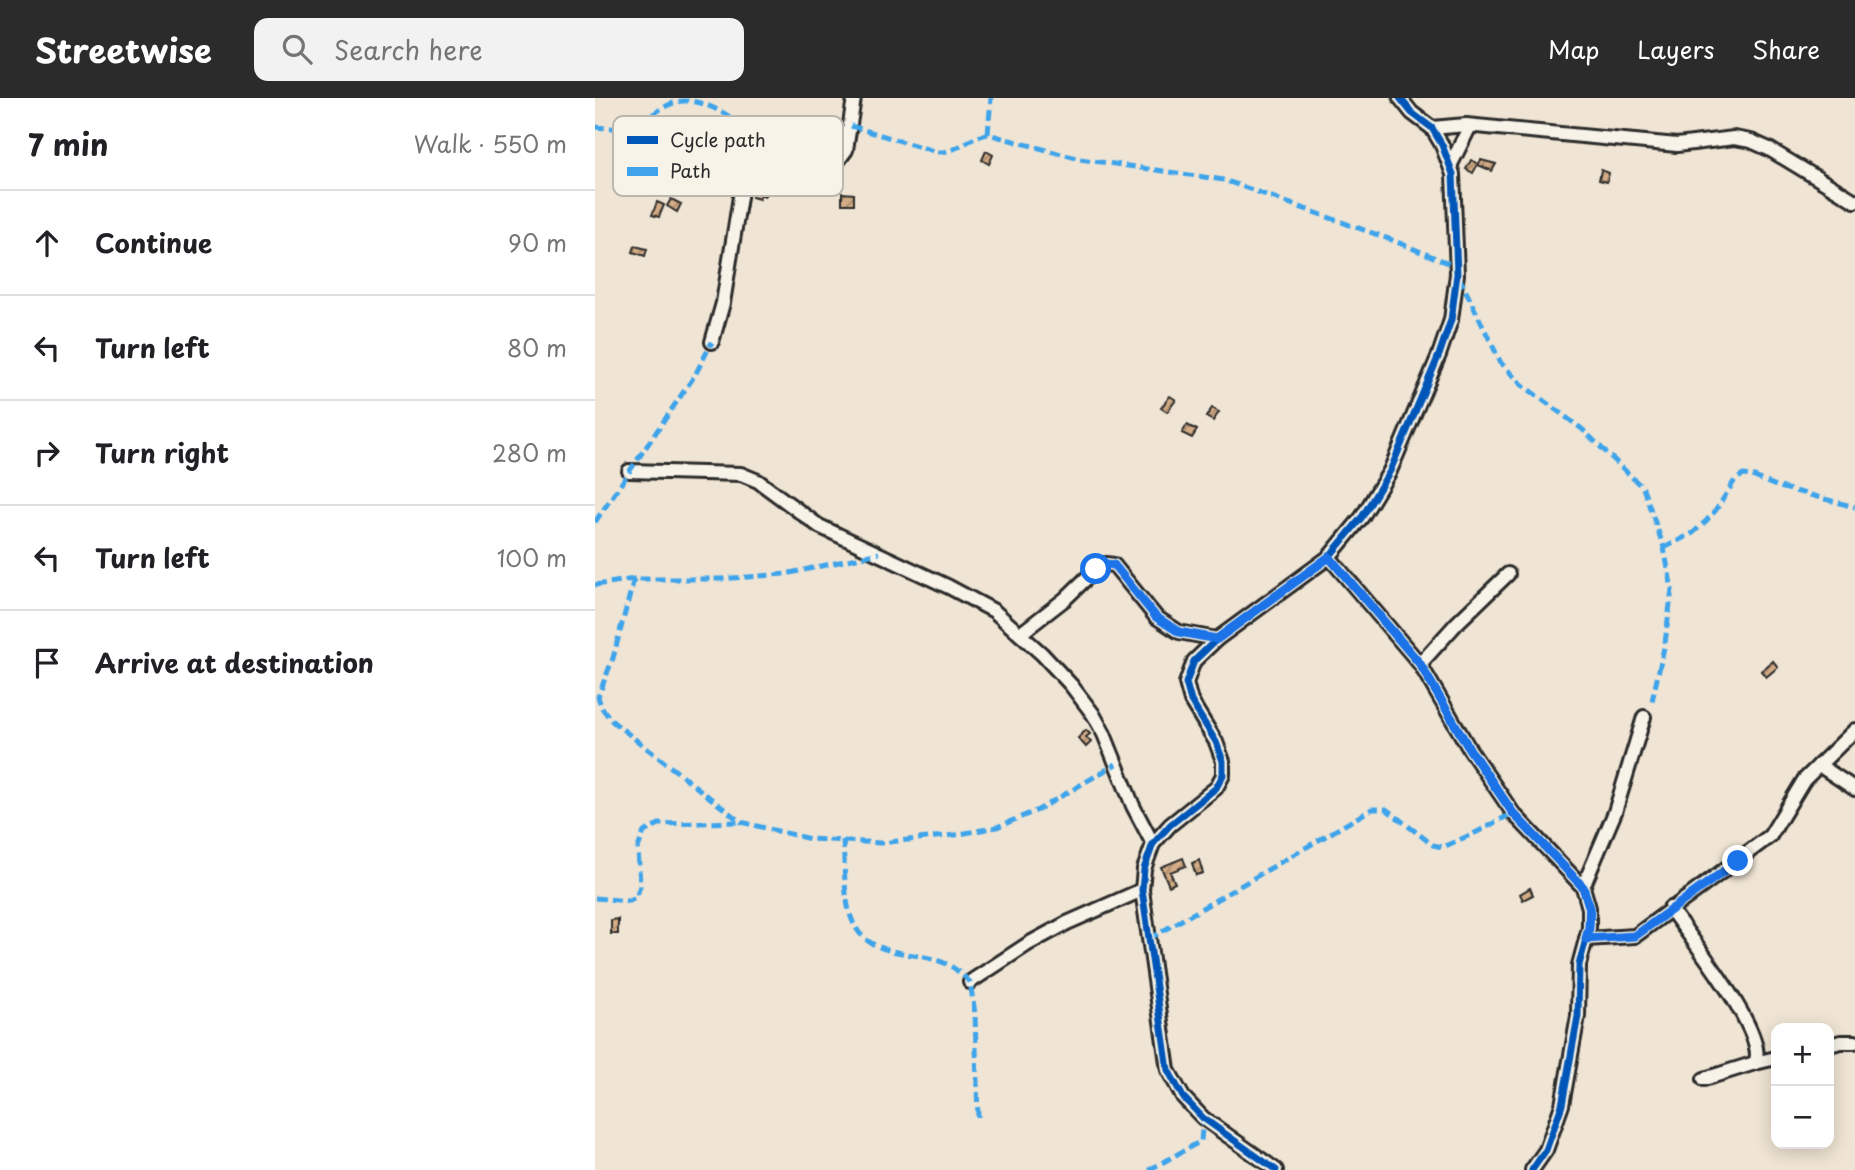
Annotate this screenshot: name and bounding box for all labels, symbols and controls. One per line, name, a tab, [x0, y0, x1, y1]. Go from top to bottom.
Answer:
search box	[254, 18, 744, 81]
text: Streetwise	[35, 24, 212, 74]
icon: search	[278, 30, 316, 68]
text: Search here	[334, 30, 483, 69]
text: Map	[1548, 31, 1599, 67]
text: Layers	[1637, 31, 1714, 67]
text: Share	[1752, 31, 1820, 67]
legend	[613, 116, 843, 196]
text: 7 min	[28, 121, 109, 166]
text: Cycle path	[670, 125, 766, 153]
text: Walk · 550 m	[414, 126, 567, 161]
text: Path	[670, 156, 711, 184]
text: Continue	[95, 223, 212, 262]
icon: ahead	[28, 224, 66, 262]
text: 90 m	[508, 225, 567, 260]
text: Turn left	[95, 328, 210, 367]
icon: left	[28, 329, 66, 367]
text: 80 m	[507, 330, 567, 365]
text: Turn right	[95, 433, 229, 472]
icon: right	[28, 434, 66, 472]
text: 280 m	[492, 435, 567, 470]
text: Turn left	[95, 538, 210, 577]
icon: left	[28, 539, 66, 577]
text: 100 m	[497, 540, 567, 575]
route start	[1080, 553, 1111, 584]
text: Arrive at destination	[95, 643, 374, 682]
icon: arrive	[28, 644, 66, 682]
route end	[1722, 845, 1753, 876]
map controls	[1771, 1023, 1834, 1149]
button: +	[1771, 1023, 1834, 1086]
button: −	[1771, 1086, 1834, 1149]

